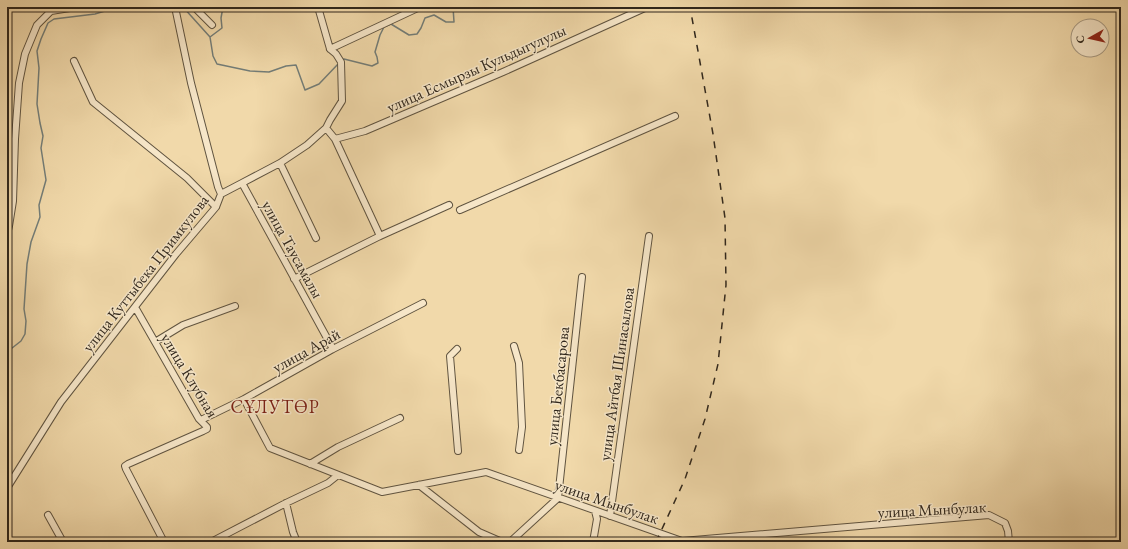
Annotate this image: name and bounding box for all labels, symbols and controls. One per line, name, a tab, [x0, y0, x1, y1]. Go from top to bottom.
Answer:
north arrow	[1070, 18, 1110, 58]
street label: улица Есмырзы Кульдыгулулы	[383, 19, 569, 118]
text: С	[1073, 34, 1088, 44]
street label: улица Куттыбека Примкулова	[77, 190, 214, 356]
street label: улица Таусамалы	[257, 197, 328, 302]
street label: улица Айтбая Шинасылова	[594, 285, 639, 462]
street label: улица Арай	[269, 323, 344, 378]
street label: улица Бекбасарова	[541, 325, 574, 447]
street label: улица Клубная	[156, 329, 223, 422]
district label: СҰЛУТӨР	[230, 395, 320, 418]
street label: улица Мынбулак	[552, 474, 662, 529]
street label: улица Мынбулак	[877, 496, 987, 523]

